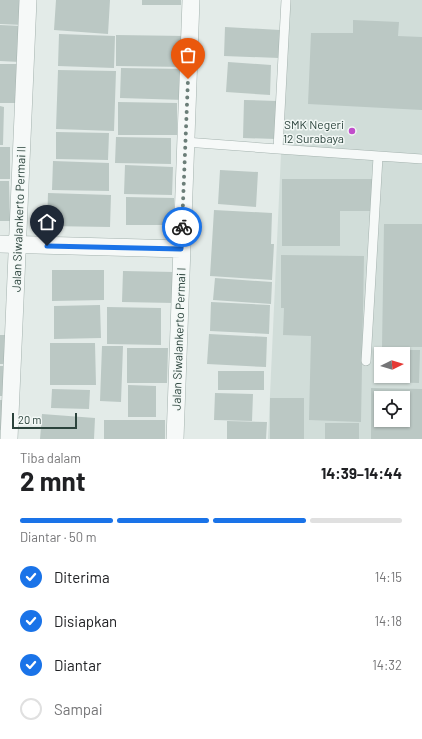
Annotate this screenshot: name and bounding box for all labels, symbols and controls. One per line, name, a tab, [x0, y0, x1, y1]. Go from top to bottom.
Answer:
pin	[171, 38, 205, 79]
icon: bag	[177, 44, 199, 66]
place label: SMK Negeri 12 Surabaya	[283, 117, 344, 145]
marker: SMK Negeri 12 Surabaya	[347, 126, 357, 136]
street label: Jalan Siwalankerto Permai II	[8, 146, 28, 292]
pin	[30, 205, 64, 246]
courier	[162, 207, 202, 247]
icon: home	[36, 211, 58, 233]
icon: bike	[171, 216, 193, 238]
street label: Jalan Siwalankerto Permai I	[169, 267, 187, 411]
north arrow	[374, 347, 410, 383]
map controls	[374, 347, 410, 427]
button: locate	[374, 391, 410, 427]
scale bar	[12, 411, 77, 430]
text: 20 m	[18, 413, 41, 426]
text: Tiba dalam	[20, 450, 81, 466]
text: 14:39–14:44	[321, 464, 402, 482]
text: 2 mnt	[20, 465, 86, 496]
text: Diantar · 50 m	[20, 529, 96, 545]
icon: check	[20, 566, 42, 588]
text: Diterima	[54, 568, 110, 586]
text: 14:15	[375, 569, 402, 585]
icon: check	[20, 610, 42, 632]
text: Disiapkan	[54, 612, 117, 630]
text: 14:18	[375, 613, 402, 629]
icon: check	[20, 654, 42, 676]
text: Diantar	[54, 656, 101, 674]
text: 14:32	[372, 657, 402, 673]
text: Sampai	[54, 700, 103, 718]

